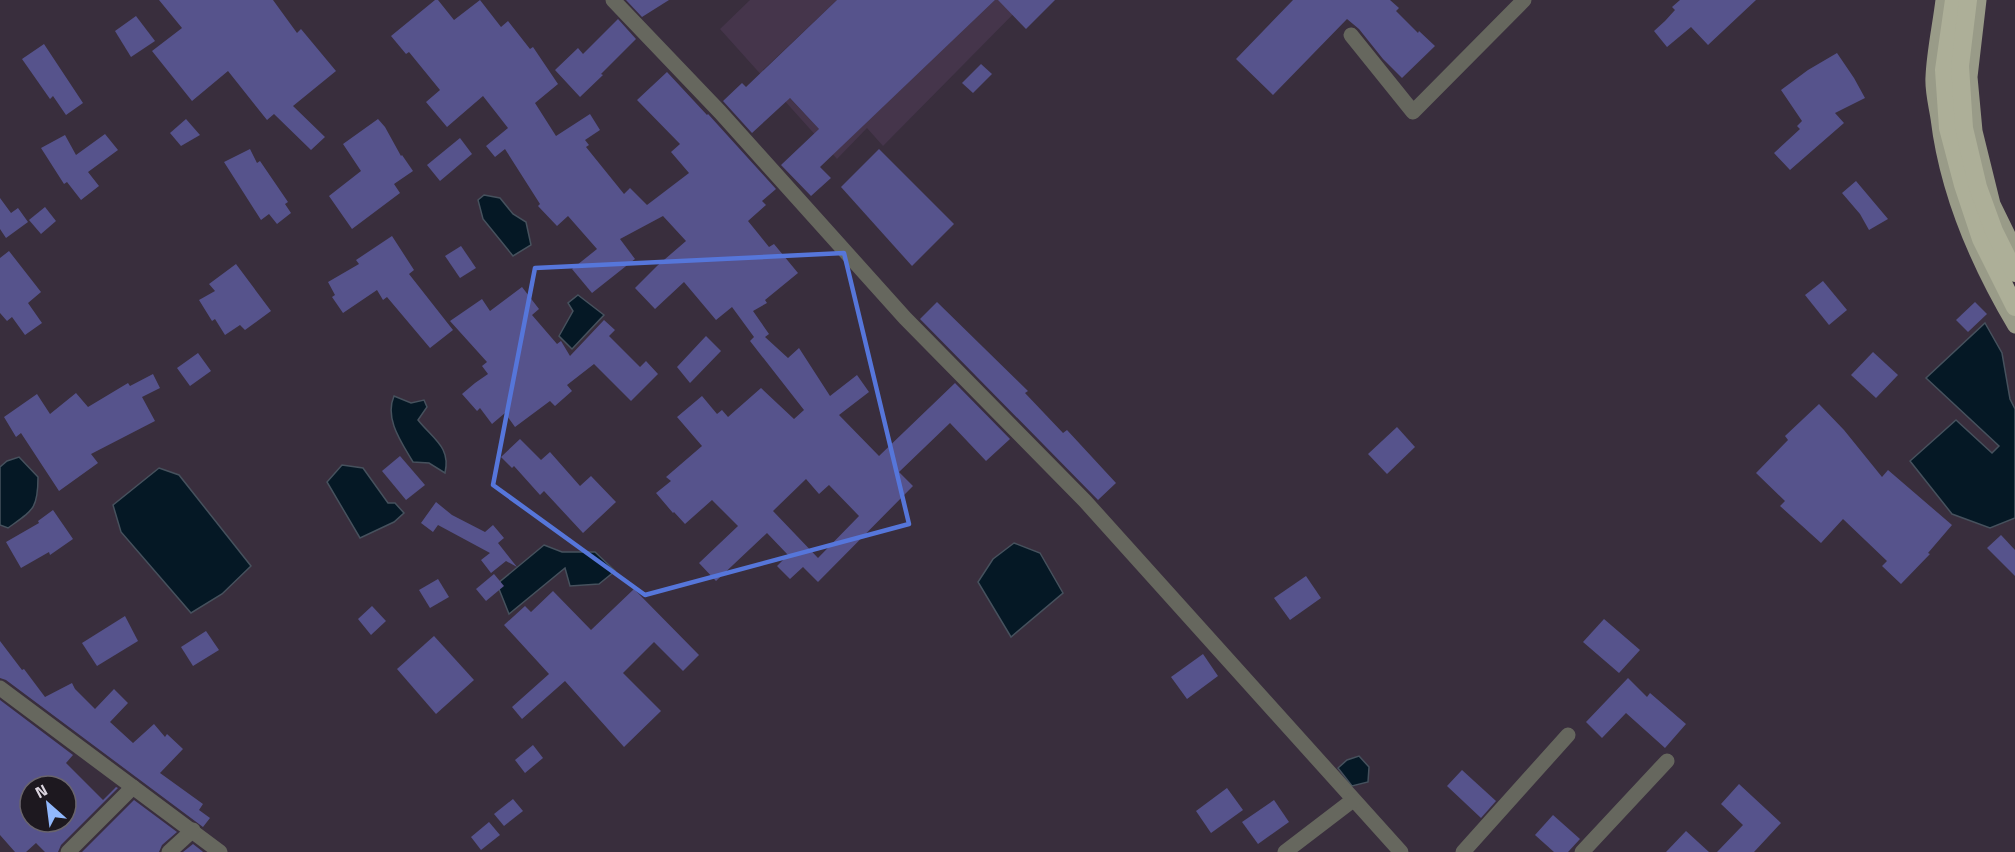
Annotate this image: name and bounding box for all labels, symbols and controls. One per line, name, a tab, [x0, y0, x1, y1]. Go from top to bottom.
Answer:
north arrow	[18, 774, 78, 834]
text: N	[30, 778, 51, 804]

